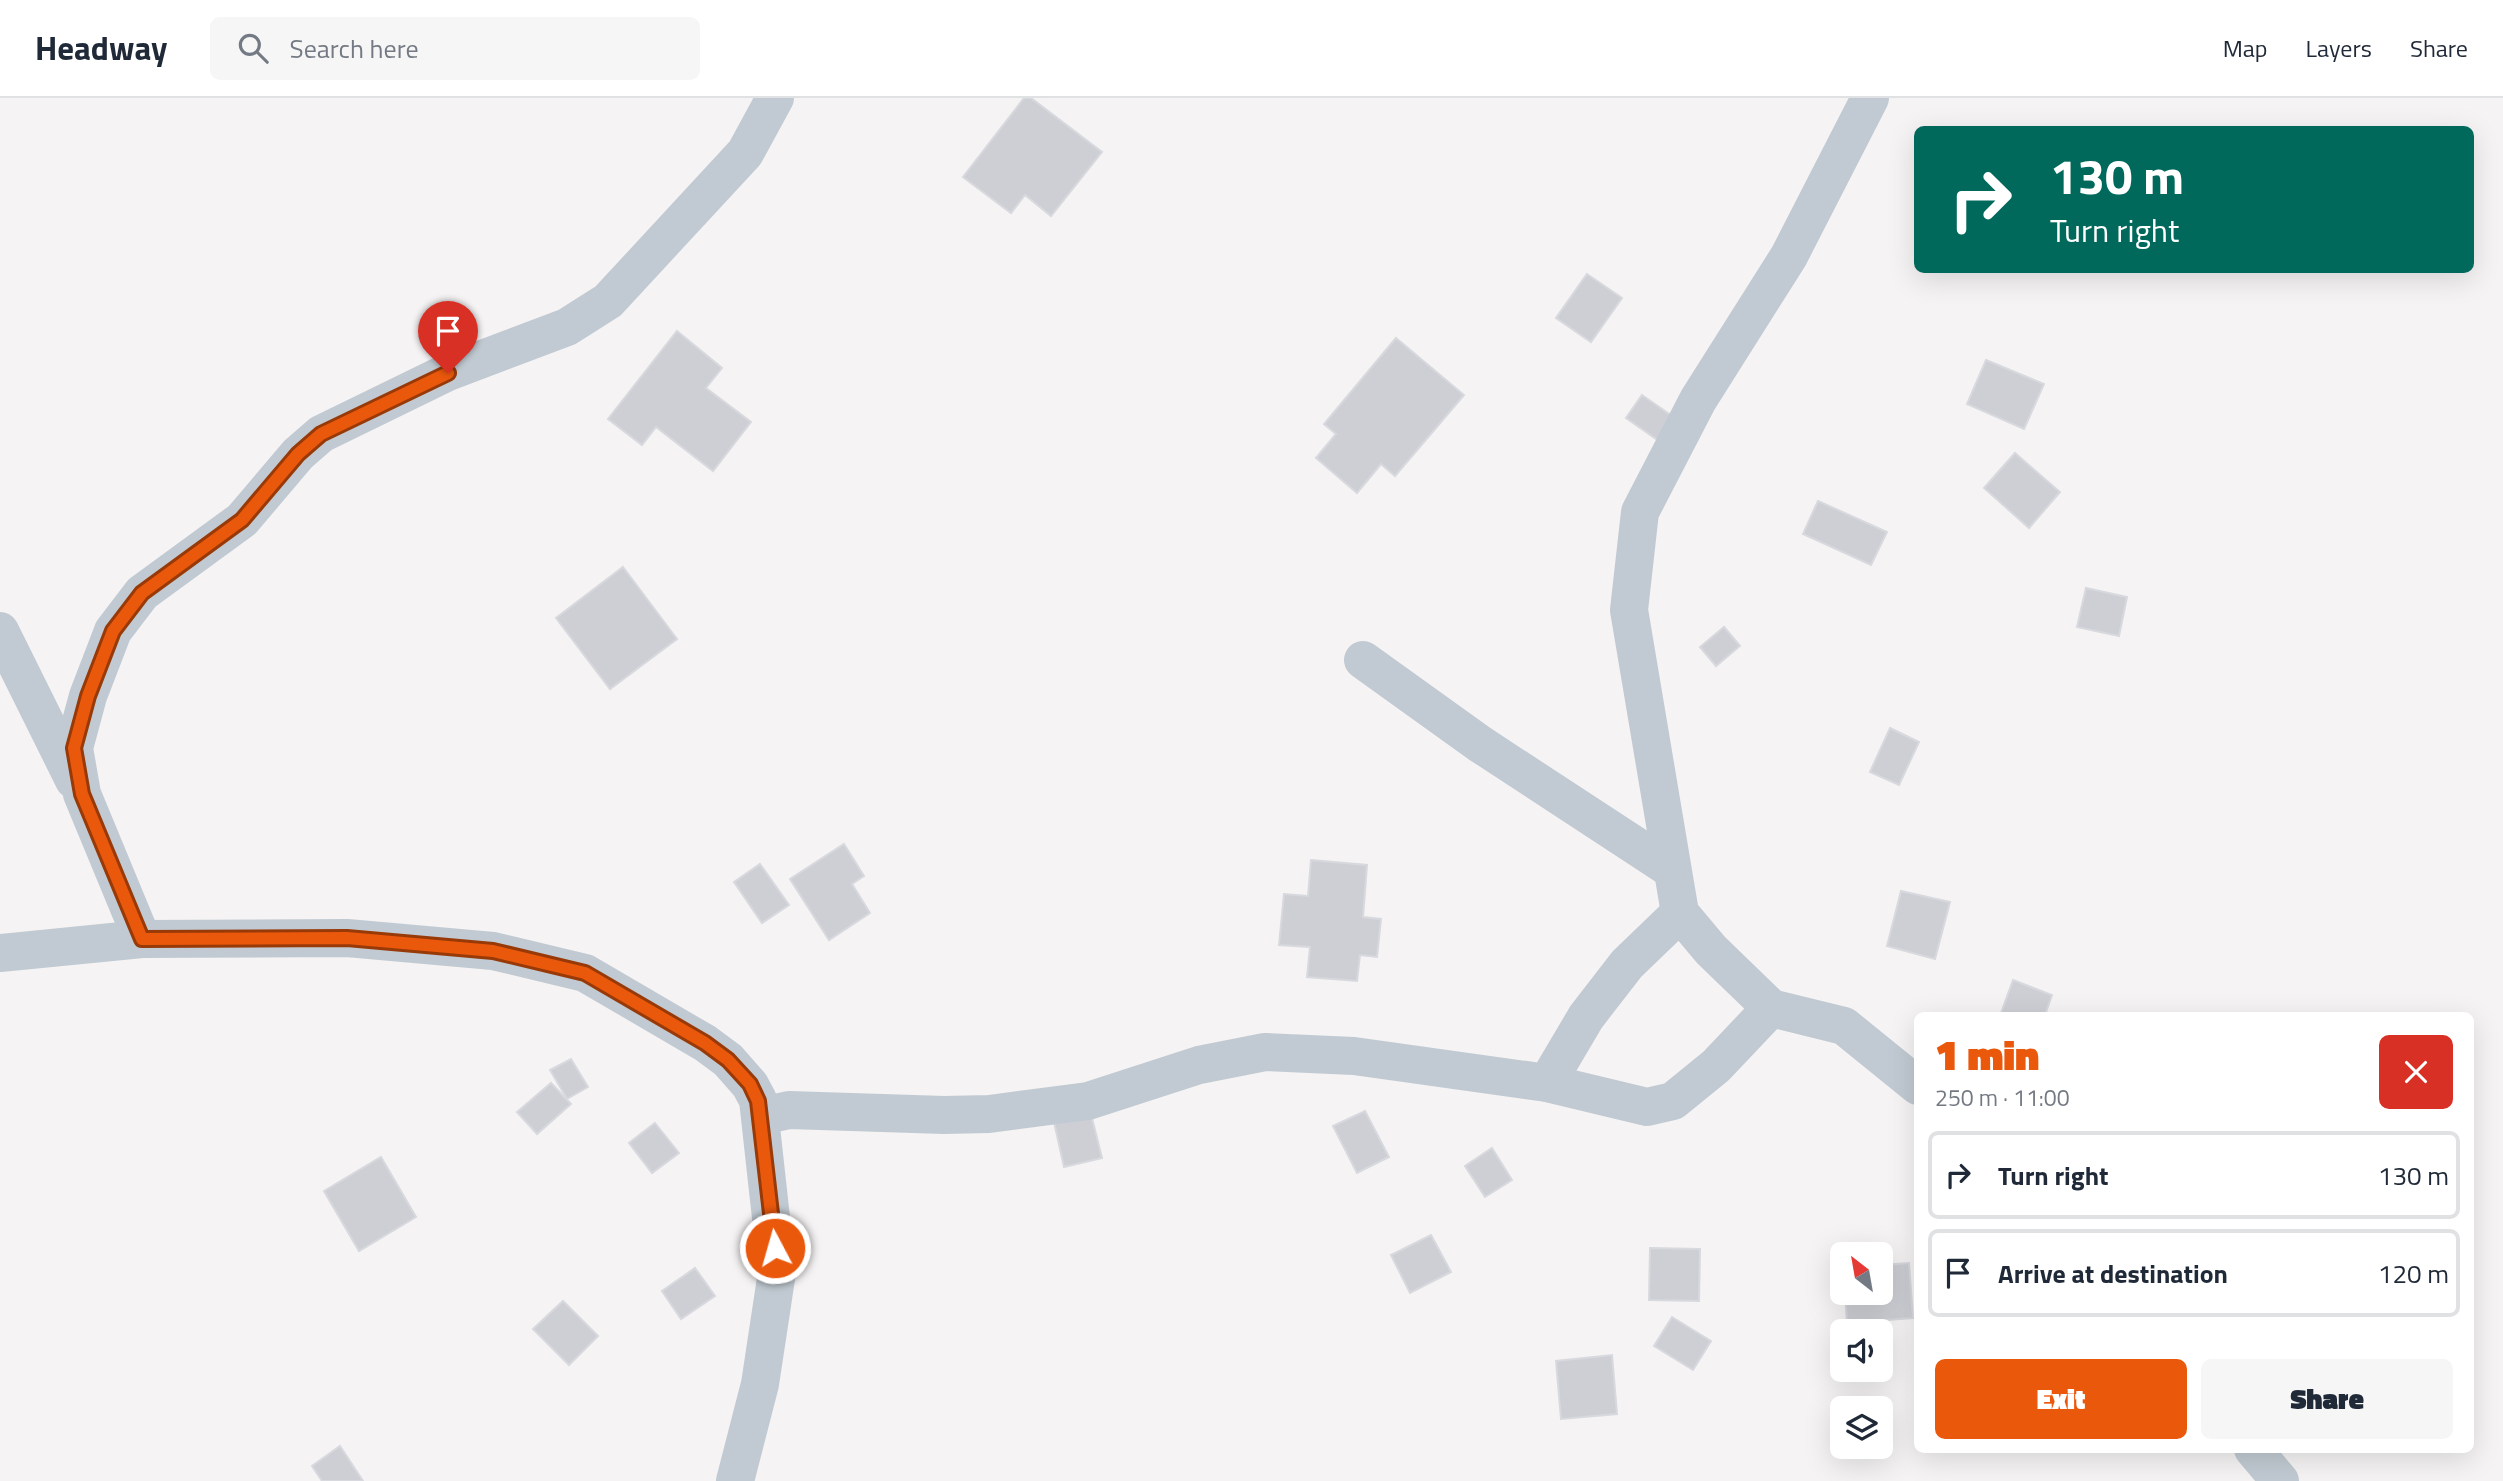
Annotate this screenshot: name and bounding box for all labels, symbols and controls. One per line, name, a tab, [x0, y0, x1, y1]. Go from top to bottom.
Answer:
search box	[210, 17, 700, 80]
text: Headway	[35, 23, 168, 73]
icon: search	[234, 29, 272, 67]
text: Search here	[290, 29, 419, 68]
text: Map	[2223, 30, 2268, 66]
text: Layers	[2306, 30, 2372, 66]
text: Share	[2410, 30, 2468, 66]
text: 130 m	[2050, 138, 2184, 213]
icon: right	[1935, 154, 2026, 245]
text: Turn right	[2050, 206, 2179, 254]
pin	[418, 301, 478, 373]
icon: arrive	[429, 312, 467, 350]
text: 1 min	[1935, 1022, 2039, 1086]
button: close	[2379, 1035, 2453, 1109]
text: 250 m · 11:00	[1935, 1080, 2070, 1115]
icon: right	[1939, 1156, 1977, 1194]
text: Turn right	[1998, 1156, 2109, 1195]
text: 130 m	[2378, 1156, 2449, 1195]
position arrow	[738, 1211, 812, 1285]
north arrow	[1830, 1242, 1894, 1306]
map controls	[1830, 1242, 1893, 1459]
icon: arrive	[1939, 1254, 1977, 1292]
text: Arrive at destination	[1998, 1254, 2228, 1293]
text: 120 m	[2378, 1254, 2449, 1293]
button: sound	[1830, 1319, 1893, 1382]
button: Exit	[1935, 1359, 2187, 1439]
button: Share	[2201, 1359, 2453, 1439]
button: layers	[1830, 1396, 1893, 1459]

